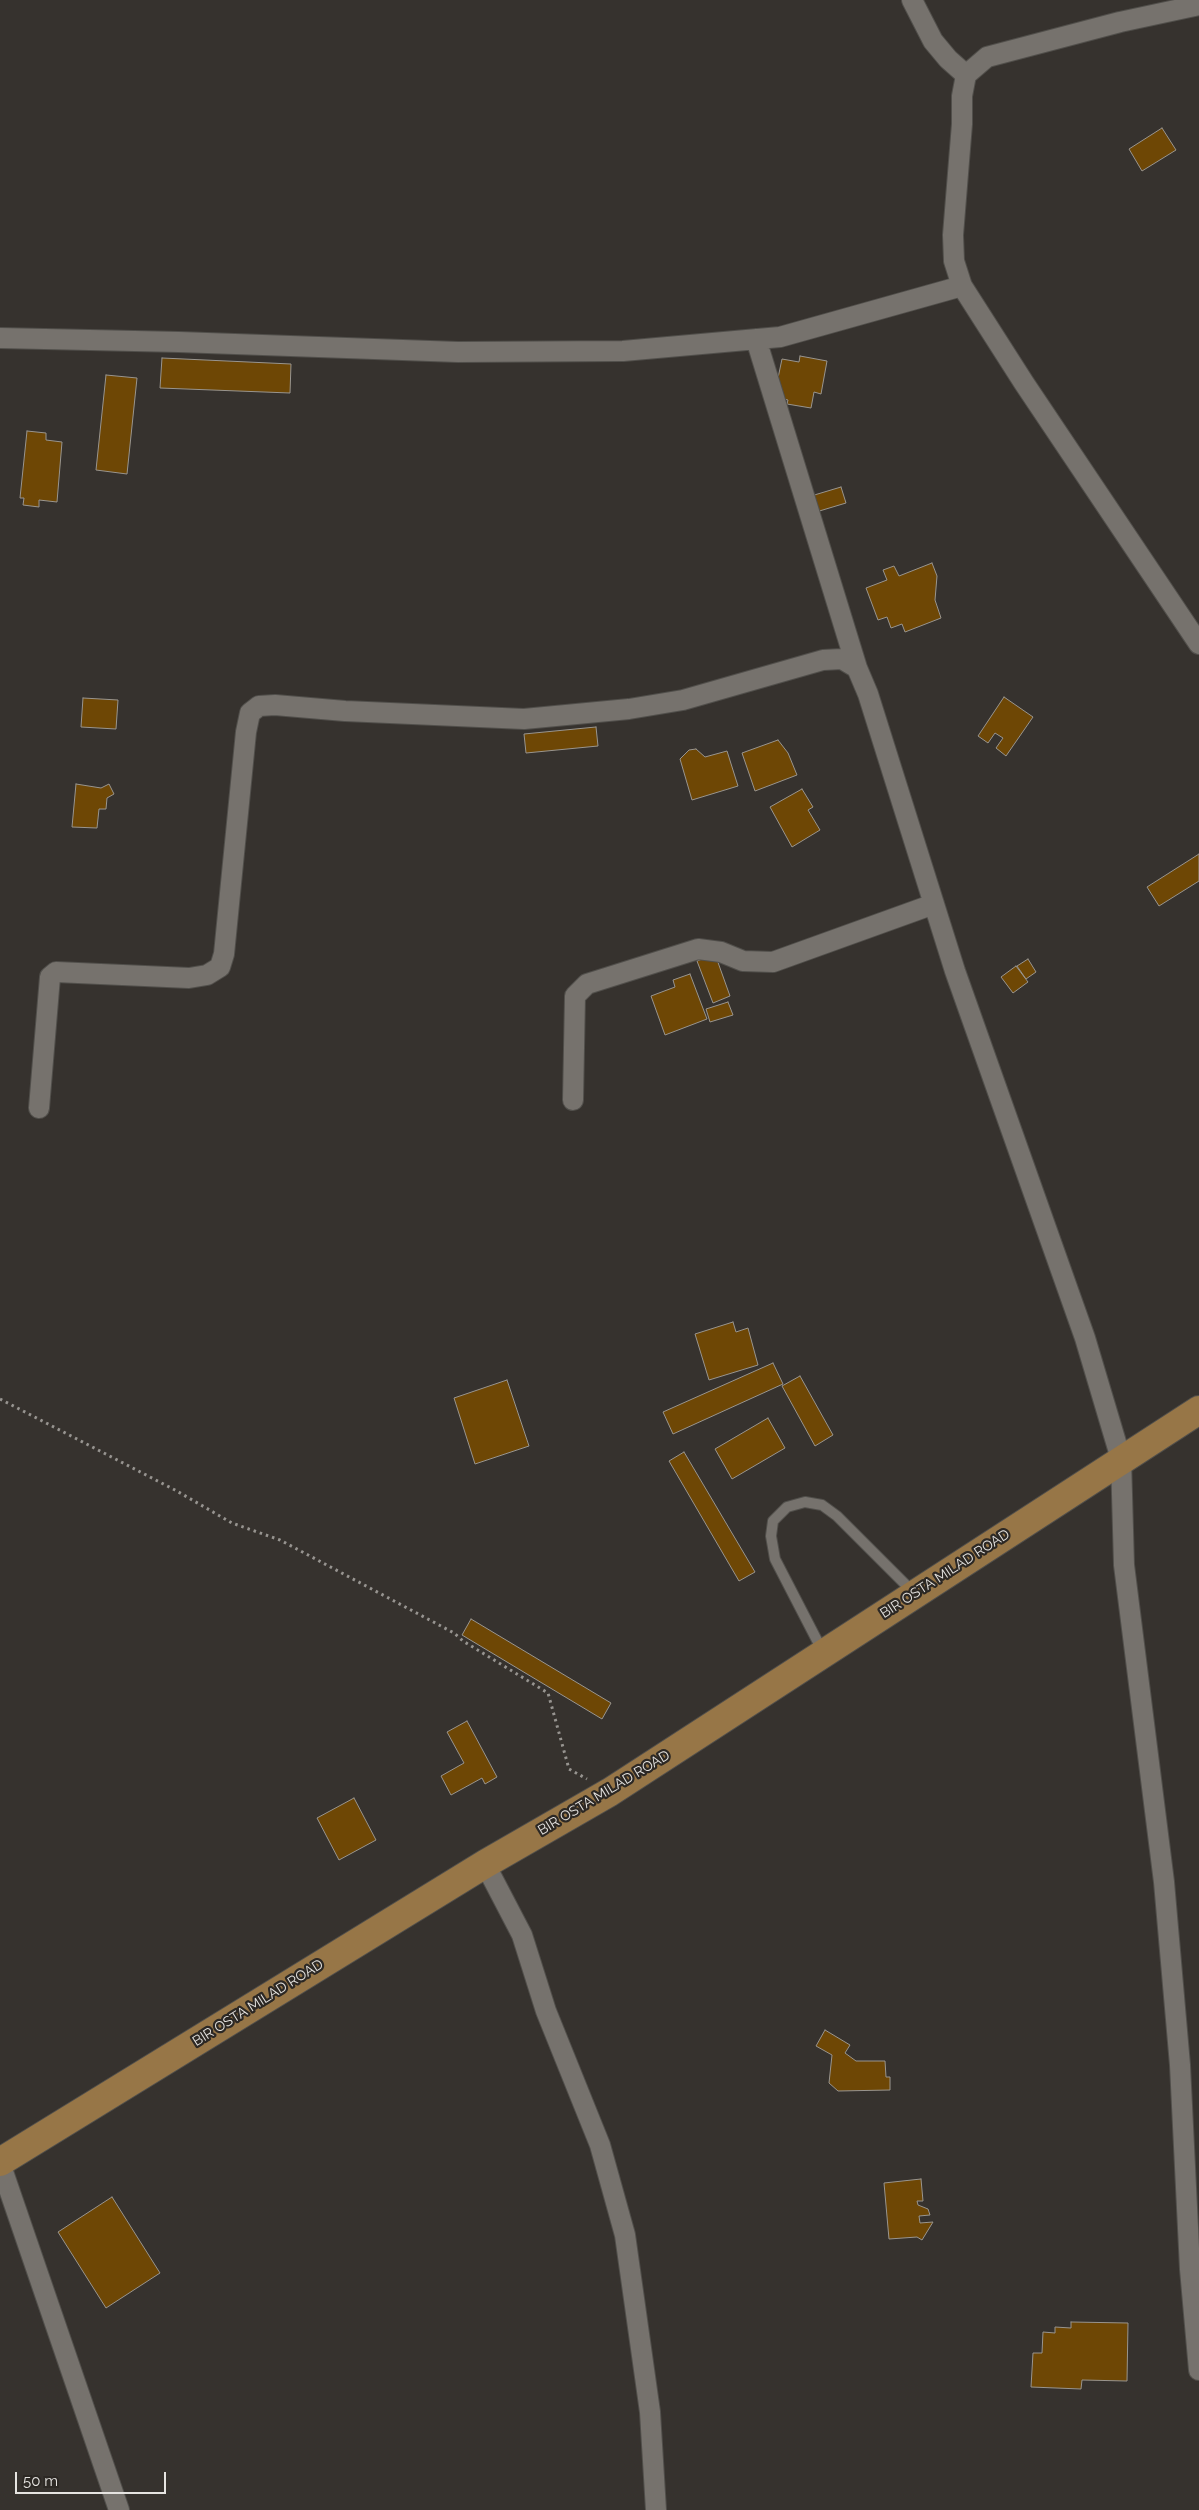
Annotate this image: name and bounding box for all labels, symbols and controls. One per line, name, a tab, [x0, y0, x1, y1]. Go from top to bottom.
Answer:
street label: BIR OSTA MILAD ROAD	[877, 1526, 1013, 1622]
street label: BIR OSTA MILAD ROAD	[535, 1747, 673, 1839]
street label: BIR OSTA MILAD ROAD	[190, 1956, 326, 2050]
scale bar	[18, 2462, 169, 2494]
text: 50 m	[23, 2472, 58, 2490]

